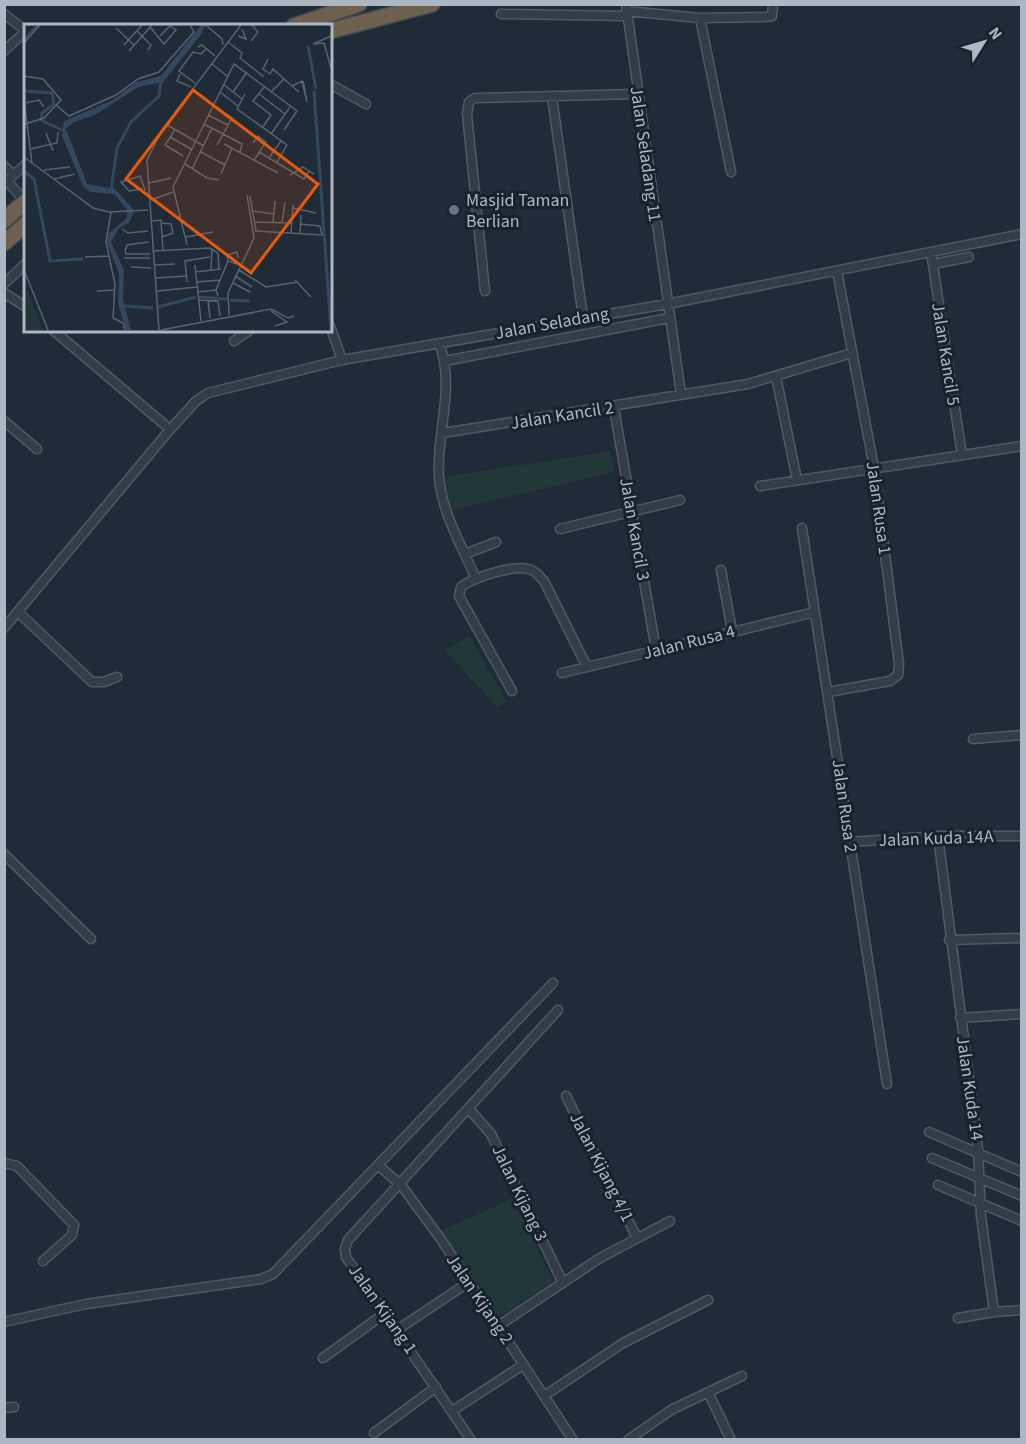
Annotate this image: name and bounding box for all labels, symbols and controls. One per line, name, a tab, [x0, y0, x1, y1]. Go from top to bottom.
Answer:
north arrow	[954, 12, 1014, 72]
text: N	[983, 23, 1007, 44]
inset map	[24, 24, 332, 332]
street label: Jalan Seladang 11	[624, 85, 667, 223]
place label: Masjid Taman Berlian	[466, 188, 569, 234]
marker: Masjid Taman Berlian	[447, 203, 461, 217]
street label: Jalan Seladang	[493, 301, 611, 346]
street label: Jalan Kancil 5	[925, 301, 966, 407]
street label: Jalan Kancil 2	[509, 395, 615, 436]
street label: Jalan Rusa 1	[860, 460, 897, 556]
street label: Jalan Kancil 3	[613, 476, 656, 582]
street label: Jalan Rusa 4	[640, 619, 738, 666]
street label: Jalan Rusa 2	[826, 758, 863, 854]
street label: Jalan Kuda 14A	[878, 824, 994, 853]
street label: Jalan Kuda 14	[950, 1034, 989, 1142]
street label: Jalan Kijang 4/1	[563, 1108, 640, 1226]
street label: Jalan Kijang 3	[485, 1141, 554, 1246]
street label: Jalan Kijang 2	[440, 1249, 519, 1350]
street label: Jalan Kijang 1	[342, 1259, 423, 1359]

